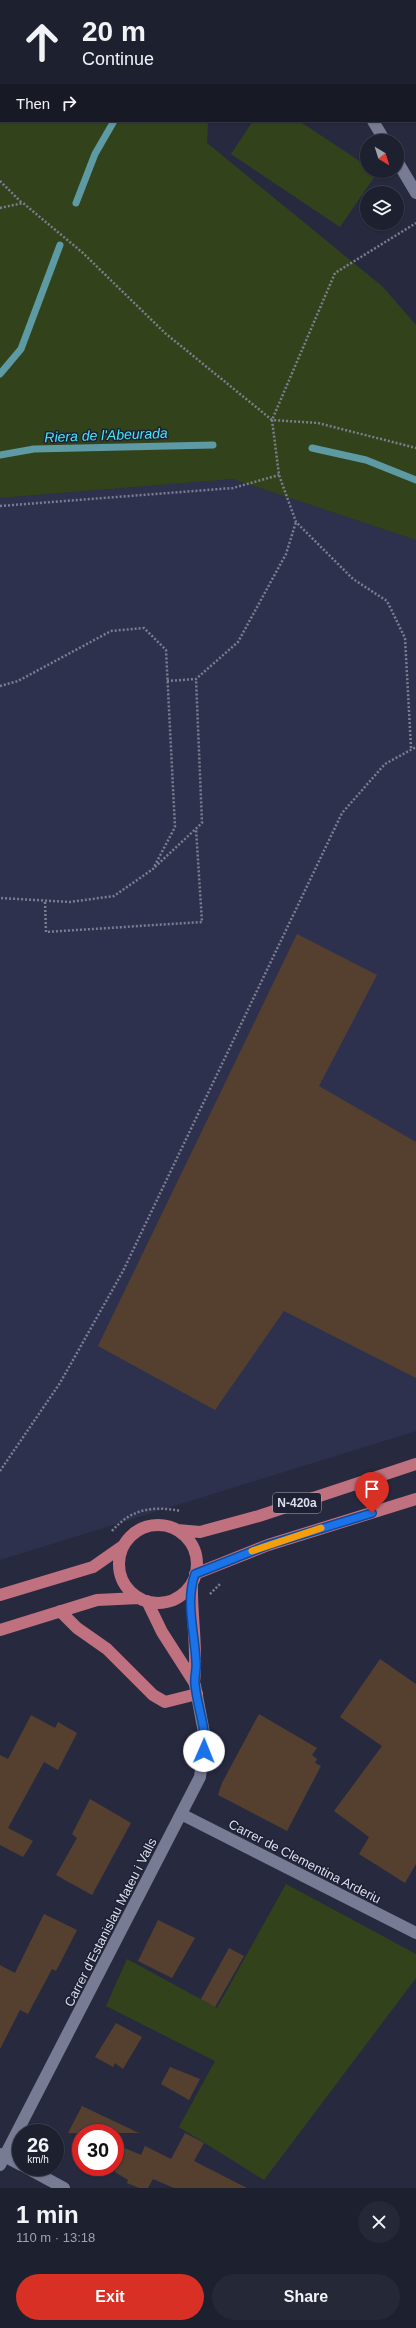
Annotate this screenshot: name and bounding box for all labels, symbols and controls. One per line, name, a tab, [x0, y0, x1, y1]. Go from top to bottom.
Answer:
icon: ahead	[16, 16, 68, 68]
text: 20 m	[82, 16, 146, 47]
text: Continue	[82, 49, 154, 69]
icon: right	[58, 92, 80, 114]
text: Then	[16, 95, 50, 112]
north arrow	[360, 134, 404, 178]
map controls	[360, 134, 404, 230]
button: layers	[360, 186, 404, 230]
water label: Riera de l'Abeurada	[44, 425, 168, 445]
pin	[355, 1472, 389, 1513]
icon: arrive	[361, 1478, 383, 1500]
road number: N-420a	[273, 1493, 321, 1513]
position arrow	[183, 1730, 225, 1772]
street label: Carrer de Clementina Arderiu	[226, 1816, 384, 1907]
street label: Carrer d'Estanislau Mateu i Valls	[61, 1835, 160, 2009]
speed limit sign: 30	[72, 2124, 124, 2176]
text: 26	[27, 2134, 49, 2156]
text: km/h	[27, 2154, 49, 2165]
text: 1 min	[16, 2201, 79, 2228]
button: close	[358, 2201, 400, 2243]
text: 110 m · 13:18	[16, 2230, 95, 2245]
button: Exit	[16, 2274, 204, 2320]
button: Share	[212, 2274, 400, 2320]

